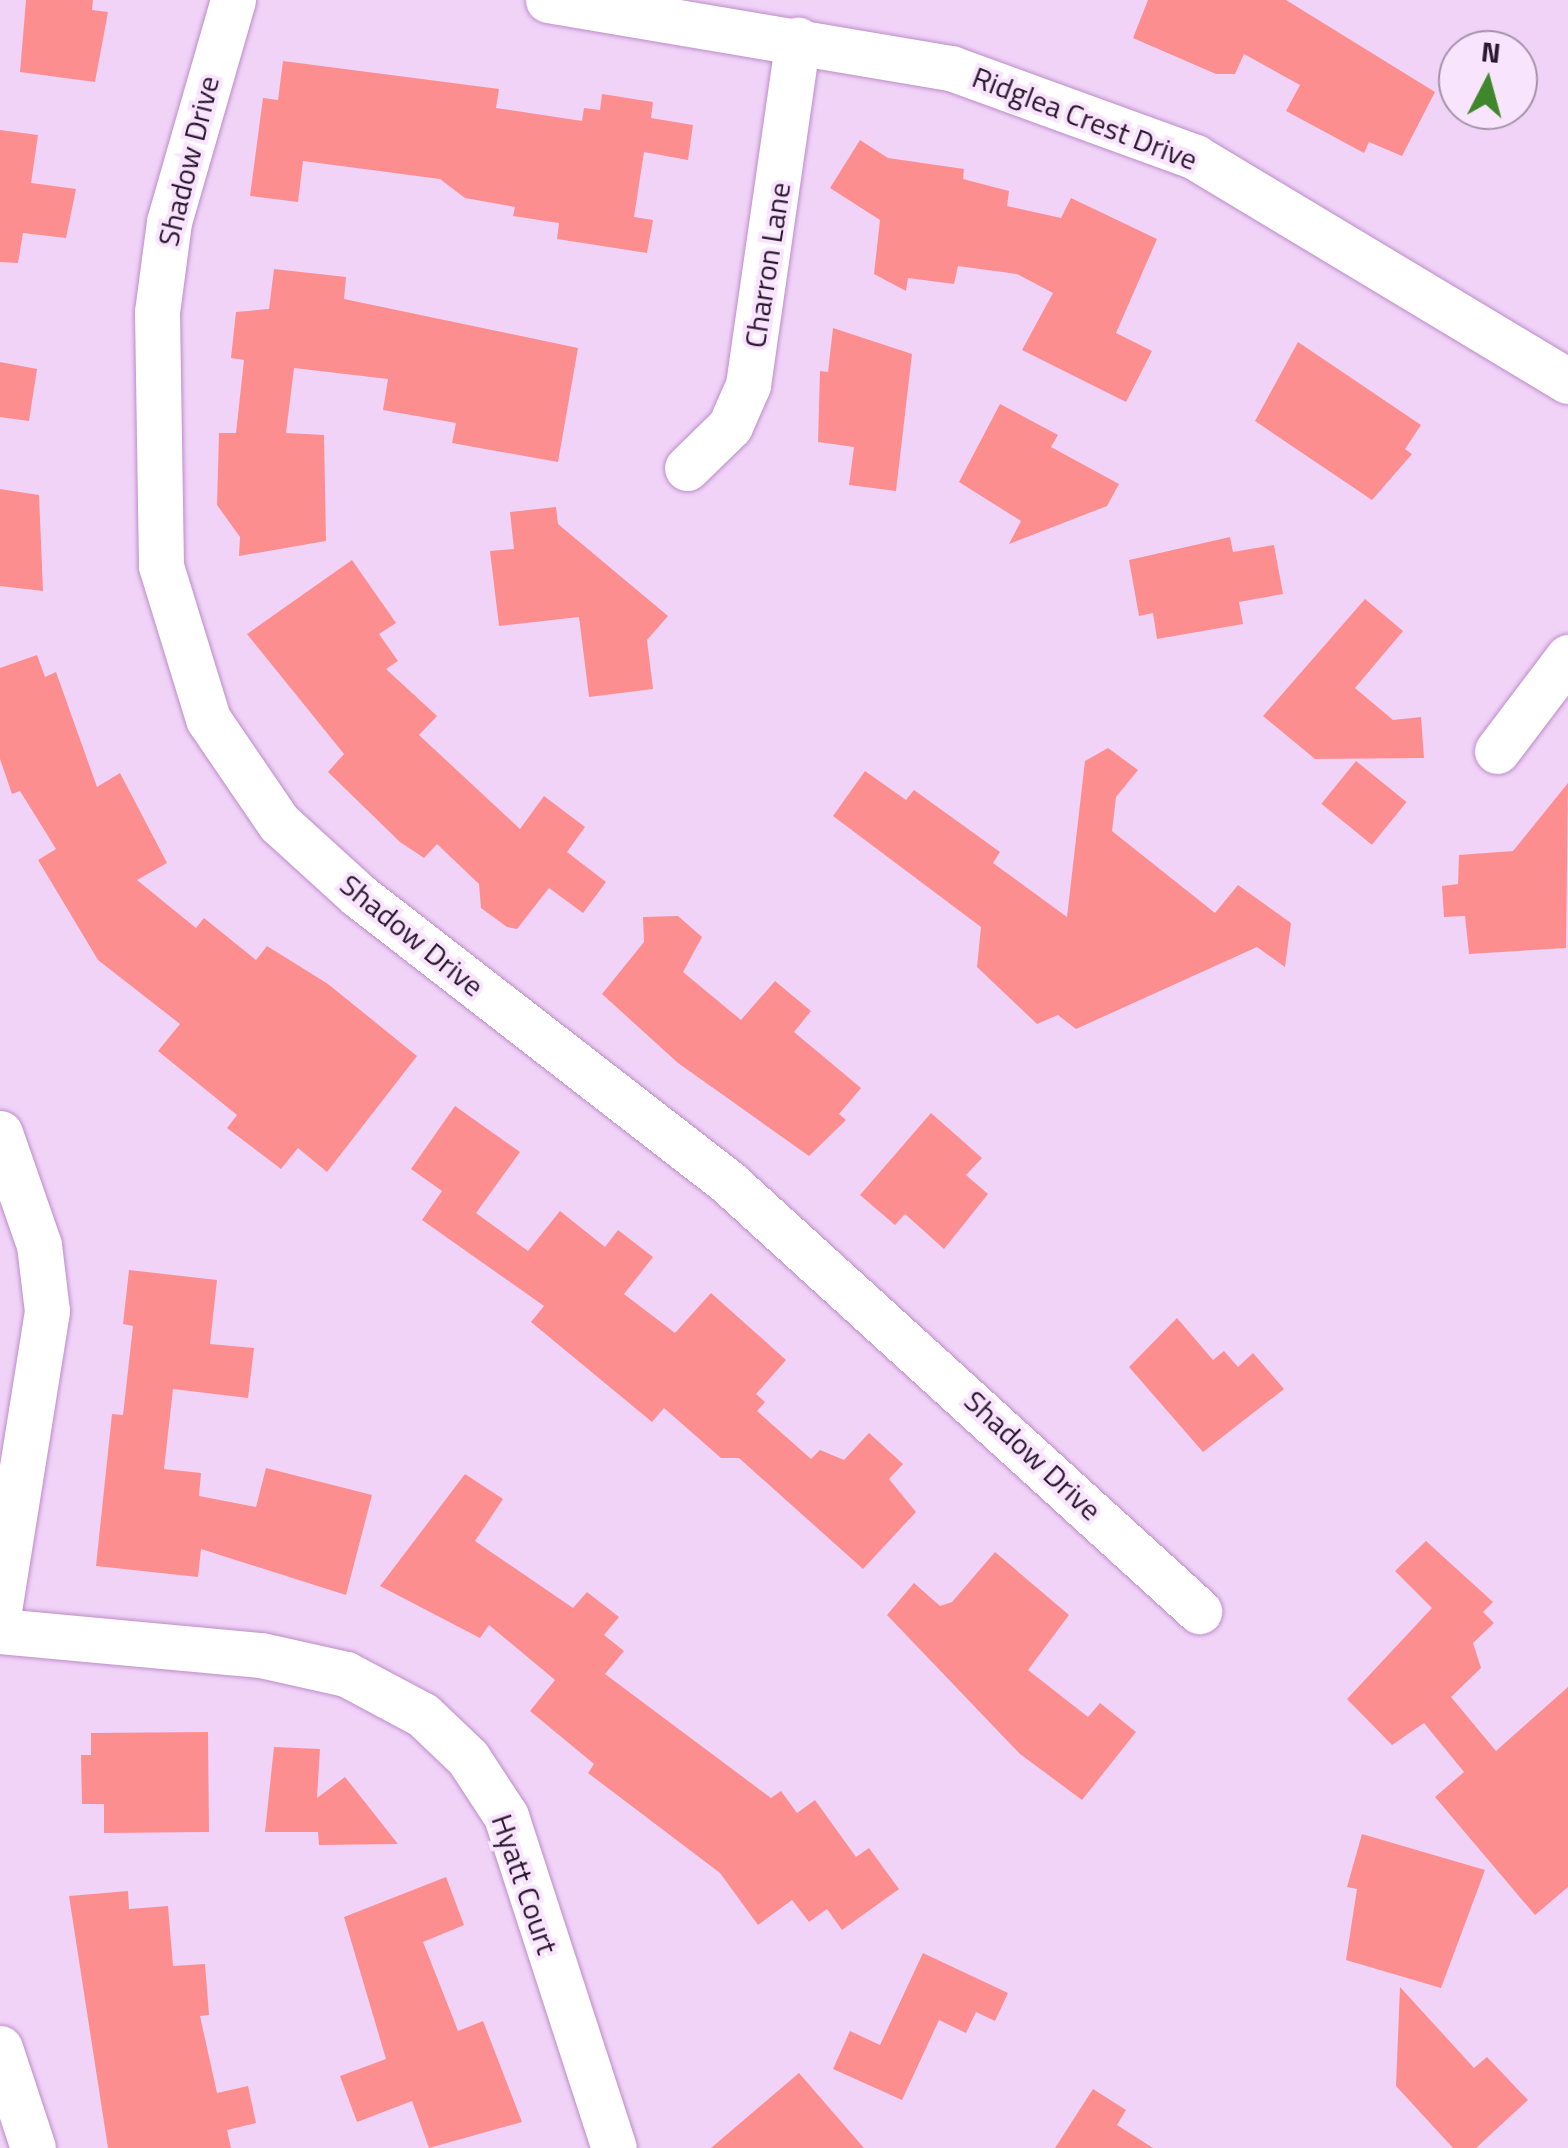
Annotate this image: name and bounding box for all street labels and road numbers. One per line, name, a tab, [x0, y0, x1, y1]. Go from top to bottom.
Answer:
street label: Ridglea Crest Drive	[967, 59, 1203, 177]
street label: Shadow Drive	[149, 72, 227, 250]
street label: Charron Lane	[736, 180, 798, 350]
street label: Shadow Drive	[333, 866, 491, 1004]
street label: Shadow Drive	[957, 1382, 1109, 1528]
street label: Hyatt Court	[484, 1809, 566, 1959]

